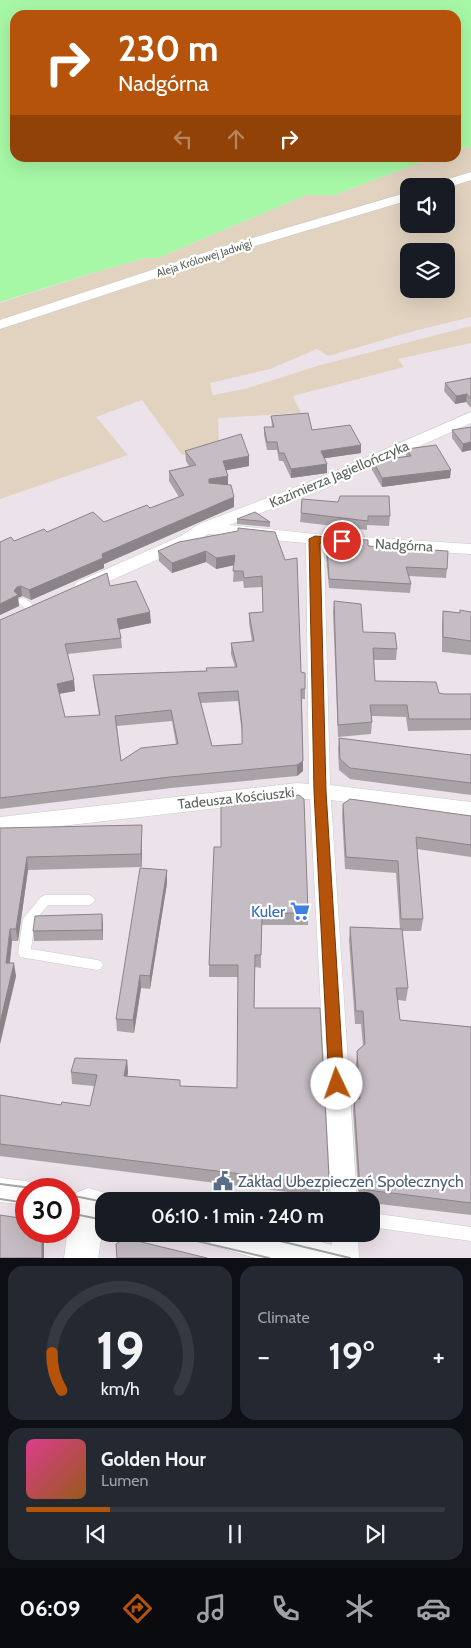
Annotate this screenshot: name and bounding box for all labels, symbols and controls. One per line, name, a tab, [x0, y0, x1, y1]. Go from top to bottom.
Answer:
text: 230 m	[118, 27, 218, 70]
icon: right	[35, 30, 100, 95]
text: Nadgórna	[118, 70, 209, 97]
icon: left	[169, 125, 197, 153]
icon: ahead	[222, 125, 250, 153]
icon: right	[275, 125, 303, 153]
map controls	[400, 178, 455, 298]
button: sound	[400, 178, 455, 233]
street label: Aleja Królowej Jadwigi	[154, 236, 254, 280]
button: layers	[400, 243, 455, 298]
street label: Kazimierza Jagiellończyka	[266, 436, 412, 512]
pin	[321, 520, 363, 562]
icon: arrive	[328, 527, 356, 555]
street label: Nadgórna	[375, 534, 434, 556]
street label: Tadeusza Kościuszki	[177, 783, 295, 813]
supermarket icon: Kuler	[289, 900, 311, 922]
place label: Kuler	[251, 902, 286, 921]
position arrow	[310, 1057, 362, 1109]
public building icon: Zakład Ubezpieczeń Społecznych	[212, 1170, 234, 1192]
place label: Zakład Ubezpieczeń Społecznych	[238, 1172, 464, 1191]
speed limit sign: 30	[15, 1178, 80, 1243]
text: 06:10 · 1 min · 240 m	[151, 1205, 324, 1228]
text: Climate	[258, 1308, 310, 1327]
text: 19	[96, 1319, 144, 1382]
text: 19°	[328, 1332, 374, 1379]
text: −	[258, 1339, 270, 1373]
text: +	[433, 1339, 445, 1373]
text: km/h	[100, 1378, 139, 1399]
text: Golden Hour	[101, 1448, 206, 1471]
text: Lumen	[101, 1471, 148, 1490]
icon: previous	[82, 1520, 110, 1548]
icon: pause	[221, 1520, 249, 1548]
icon: next	[361, 1520, 389, 1548]
icon: directions	[120, 1591, 155, 1626]
icon: music	[194, 1591, 229, 1626]
icon: phone	[268, 1591, 303, 1626]
icon: climate	[342, 1591, 377, 1626]
icon: car	[416, 1591, 451, 1626]
text: 06:09	[20, 1595, 80, 1622]

